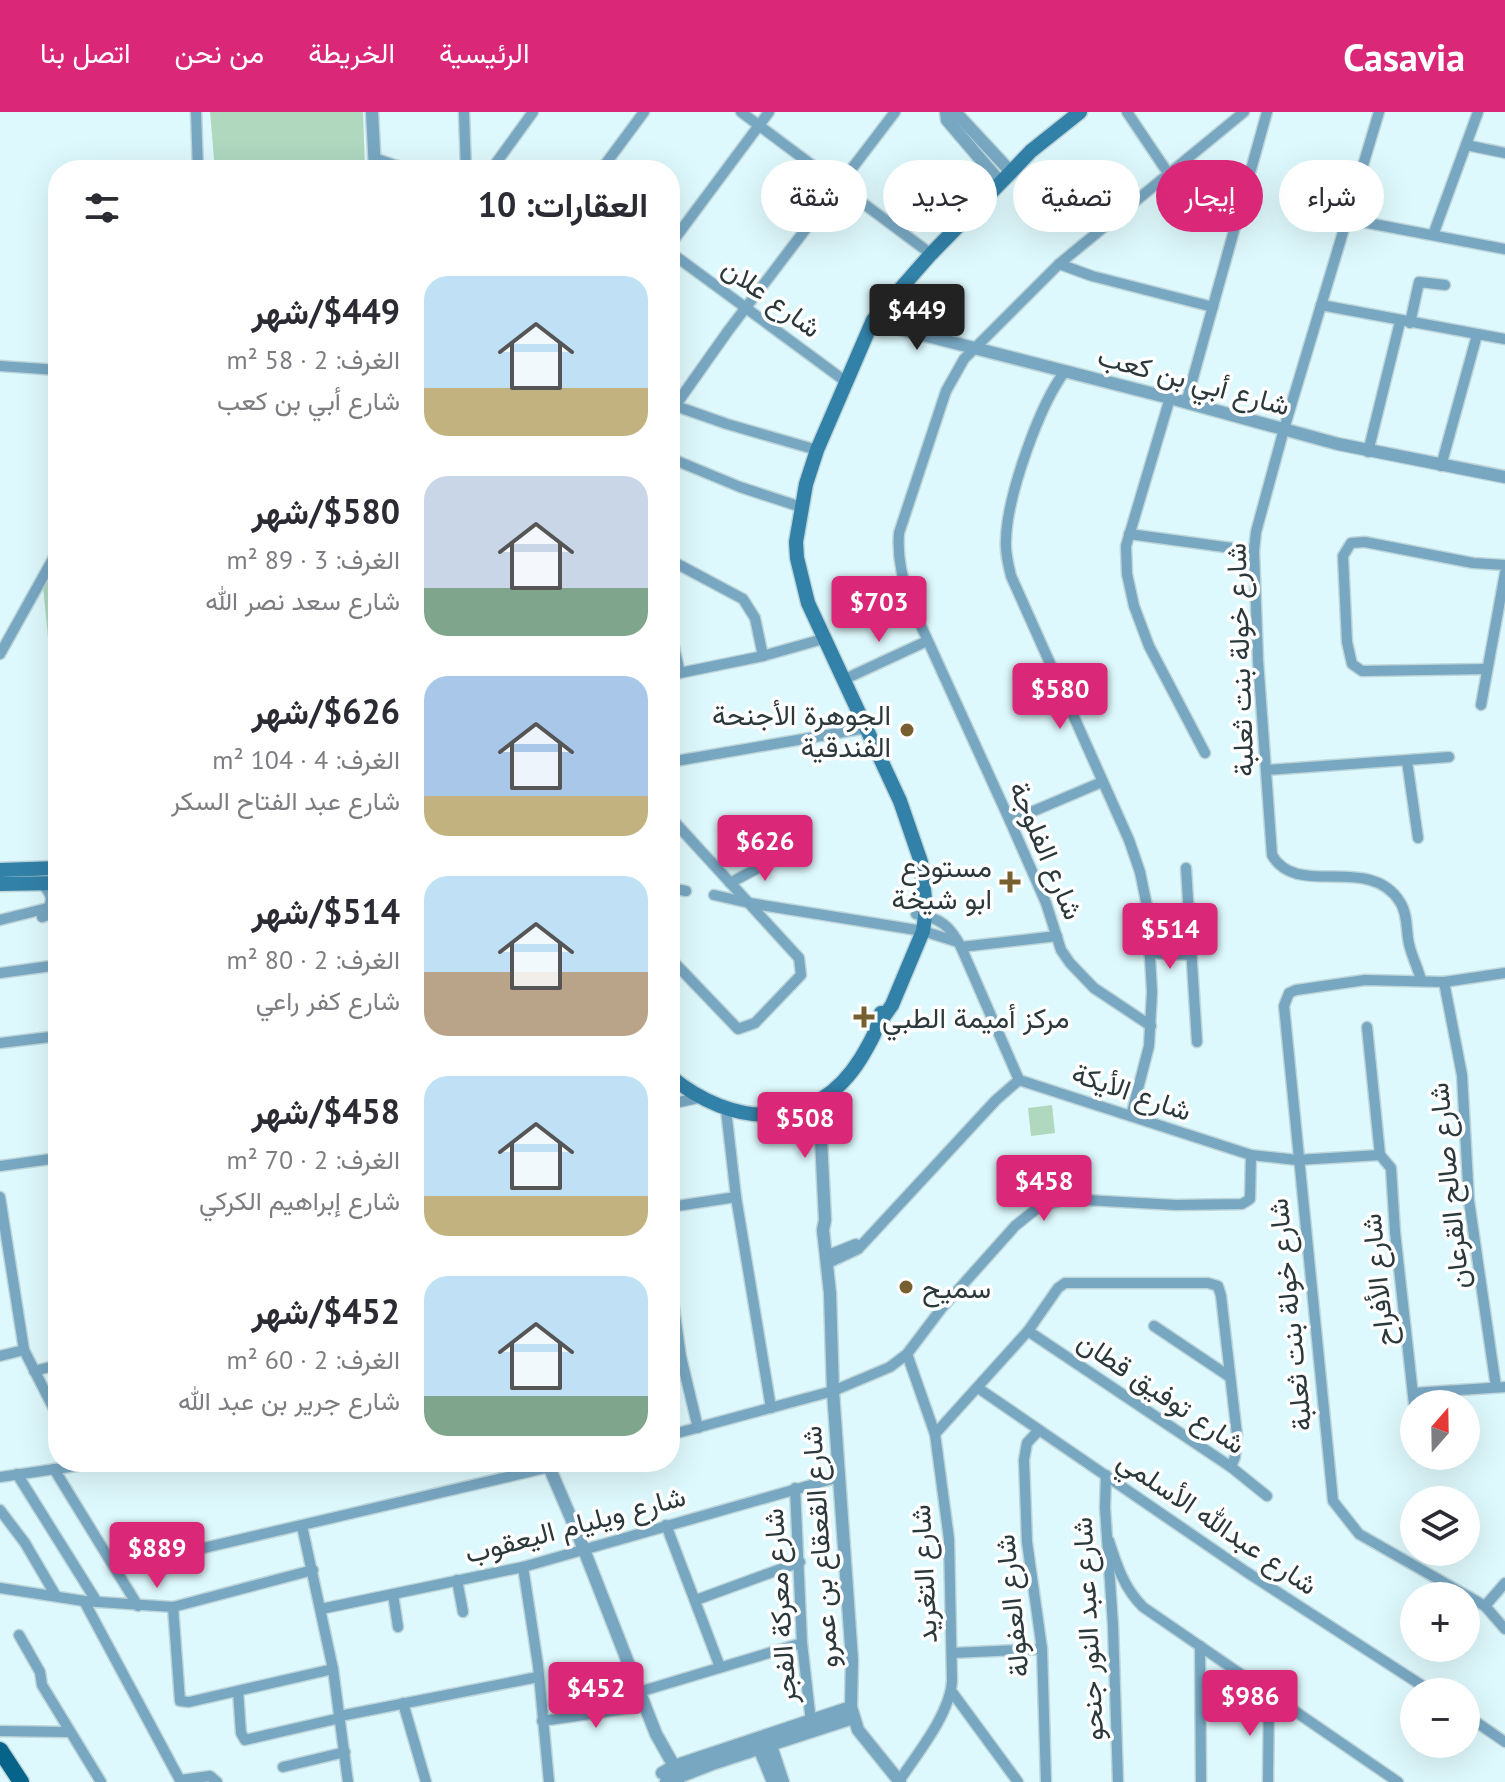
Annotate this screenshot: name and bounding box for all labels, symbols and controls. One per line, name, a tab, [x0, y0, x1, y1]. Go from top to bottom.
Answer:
text: Casavia	[1343, 32, 1465, 81]
text: اتصل بنا	[40, 34, 130, 71]
text: من نحن	[174, 34, 264, 71]
text: الخريطة	[308, 34, 395, 71]
text: الرئيسية	[439, 34, 529, 71]
chip: شقة	[761, 160, 867, 232]
chip: جديد	[883, 160, 997, 232]
chip: تصفية	[1013, 160, 1140, 232]
chip: إيجار	[1156, 160, 1263, 232]
chip: شراء	[1279, 160, 1384, 232]
text: العقارات: 10	[478, 182, 648, 226]
icon: filters	[80, 186, 124, 230]
street label: شارع علان	[714, 248, 829, 346]
pin: $449	[870, 284, 964, 352]
text: $449/شهر	[251, 289, 400, 333]
text: $449	[888, 293, 946, 326]
icon: home	[488, 308, 584, 404]
street label: شارع أبي بن كعب	[1093, 337, 1294, 428]
text: الغرف: 2 · 58 m²	[227, 343, 400, 376]
text: شارع أبي بن كعب	[217, 384, 400, 417]
text: $580/شهر	[251, 489, 400, 533]
icon: home	[488, 508, 584, 604]
street label: شارع خولة بنت ثعلبة	[1216, 542, 1263, 778]
text: الغرف: 3 · 89 m²	[227, 543, 400, 576]
pin: $703	[832, 576, 926, 644]
text: شارع سعد نصر الله	[205, 584, 400, 617]
text: $703	[850, 585, 908, 618]
pin: $580	[1013, 663, 1107, 731]
text: $580	[1031, 672, 1089, 705]
text: $626/شهر	[251, 689, 400, 733]
place label: الجوهرة الأجنحة الفندقية	[712, 696, 891, 765]
icon: home	[488, 708, 584, 804]
marker: الجوهرة الأجنحة الفندقية	[898, 721, 916, 739]
text: الغرف: 4 · 104 m²	[212, 743, 400, 776]
street label: شارع الفلوجة	[1000, 775, 1093, 925]
text: شارع عبد الفتاح السكر	[171, 784, 400, 817]
pin: $626	[718, 815, 812, 883]
text: $626	[736, 824, 794, 857]
place label: مستودع ابو شيخة	[891, 848, 992, 917]
marker: مستودع ابو شيخة	[999, 871, 1021, 893]
text: $514/شهر	[251, 889, 400, 933]
pin: $514	[1123, 903, 1217, 971]
icon: home	[488, 908, 584, 1004]
text: $514	[1141, 912, 1199, 945]
text: الغرف: 2 · 80 m²	[227, 943, 400, 976]
text: شارع كفر راعي	[256, 984, 400, 1017]
place label: مركز أميمة الطبي	[882, 999, 1069, 1041]
marker: مركز أميمة الطبي	[853, 1006, 875, 1028]
street label: شارع الأيكة	[1067, 1053, 1197, 1130]
street label: شارع صالح القرعان	[1419, 1081, 1479, 1291]
text: $458/شهر	[251, 1089, 400, 1133]
pin: $508	[758, 1092, 852, 1160]
text: $508	[776, 1101, 834, 1134]
icon: home	[488, 1108, 584, 1204]
text: الغرف: 2 · 70 m²	[227, 1143, 400, 1176]
pin: $458	[997, 1155, 1091, 1223]
text: $458	[1015, 1164, 1073, 1197]
text: شارع إبراهيم الكركي	[199, 1184, 400, 1217]
street label: شارع خولة بنت ثعلبة	[1258, 1197, 1321, 1433]
street label: شارع الأفراح	[1352, 1212, 1403, 1348]
place label: سميح	[922, 1269, 991, 1308]
marker: سميح	[897, 1278, 915, 1296]
text: $452/شهر	[251, 1289, 400, 1333]
icon: home	[488, 1308, 584, 1404]
street label: شارع توفيق قطان	[1070, 1322, 1253, 1463]
text: الغرف: 2 · 60 m²	[227, 1343, 400, 1376]
text: شارع جرير بن عبد الله	[178, 1384, 400, 1417]
north arrow	[1400, 1390, 1480, 1470]
map controls	[1400, 1390, 1480, 1758]
street label: شارع القعقاع بن عمرو	[792, 1425, 847, 1669]
street label: شارع عبدالله الأسلمي	[1108, 1441, 1325, 1607]
street label: شارع ويليام اليعقوب	[461, 1477, 690, 1572]
button: layers	[1400, 1486, 1480, 1566]
street label: شارع التغريد	[901, 1504, 946, 1644]
street label: شارع معركة الفجر	[754, 1507, 805, 1706]
street label: شارع عبد النور جنحو	[1063, 1516, 1112, 1742]
pin: $889	[110, 1522, 204, 1590]
text: $889	[128, 1531, 186, 1564]
street label: شارع العفولة	[985, 1533, 1038, 1679]
button: +	[1400, 1582, 1480, 1662]
pin: $452	[549, 1662, 643, 1730]
pin: $986	[1203, 1670, 1297, 1738]
text: $452	[567, 1671, 625, 1704]
button: −	[1400, 1678, 1480, 1758]
text: $986	[1221, 1679, 1279, 1712]

